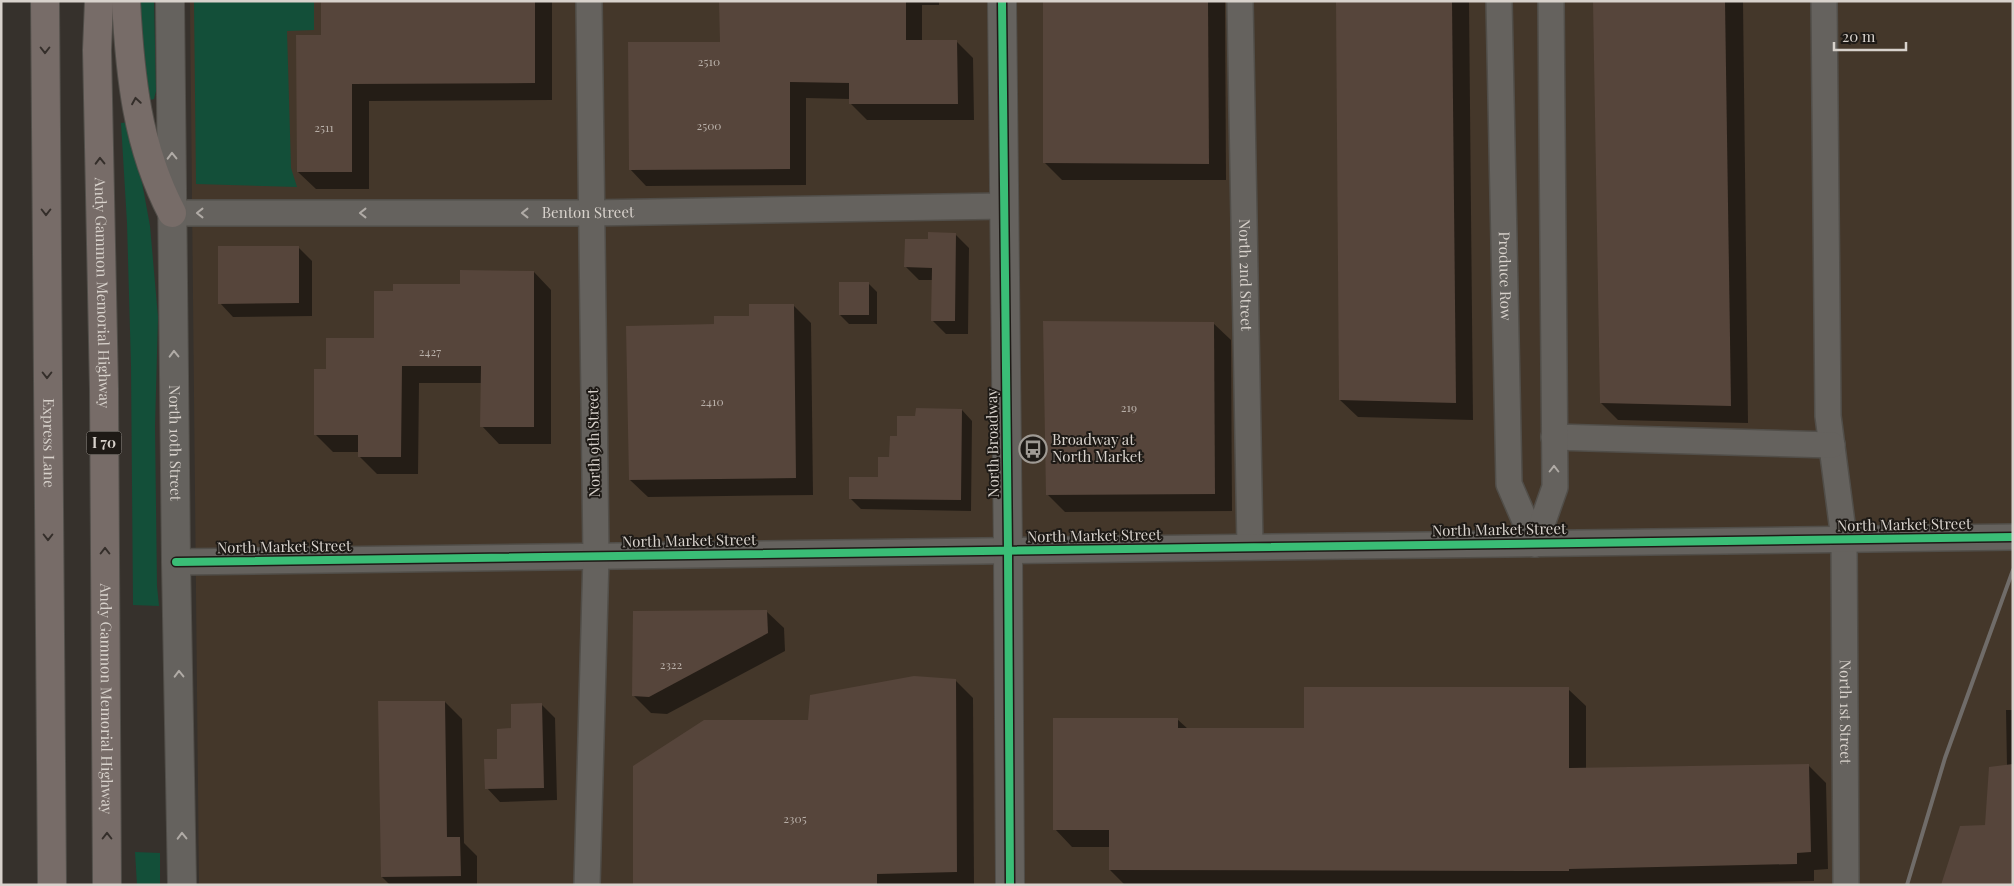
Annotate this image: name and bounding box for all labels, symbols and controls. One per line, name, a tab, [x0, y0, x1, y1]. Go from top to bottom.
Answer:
scale bar	[1834, 20, 1906, 52]
text: 20 m	[1842, 26, 1876, 46]
one-way arrow	[40, 46, 50, 54]
house number: 2510	[698, 53, 720, 69]
one-way arrow	[131, 97, 141, 105]
house number: 2500	[696, 117, 722, 133]
house number: 2511	[314, 119, 334, 135]
one-way arrow	[167, 152, 177, 160]
one-way arrow	[94, 157, 105, 165]
street label: Andy Gammon Memorial Highway	[91, 176, 115, 409]
street label: Benton Street	[542, 201, 635, 222]
one-way arrow	[196, 208, 204, 218]
one-way arrow	[359, 208, 366, 218]
one-way arrow	[521, 208, 529, 218]
one-way arrow	[41, 209, 51, 217]
street label: North 2nd Street	[1235, 219, 1257, 332]
street label: Produce Row	[1495, 231, 1517, 321]
house number: 2427	[419, 343, 441, 359]
one-way arrow	[169, 349, 179, 357]
one-way arrow	[42, 372, 52, 379]
street label: North 10th Street	[165, 385, 186, 502]
street label: North 9th Street	[582, 388, 604, 498]
street label: North Broadway	[981, 388, 1003, 498]
house number: 2410	[700, 393, 724, 409]
street label: Express Lane	[39, 398, 60, 488]
house number: 219	[1121, 399, 1137, 415]
place label: Broadway at North Market	[1052, 429, 1143, 466]
road number: I 70	[86, 432, 122, 454]
bus stop icon: Broadway at North Market	[1018, 434, 1048, 464]
one-way arrow	[1549, 465, 1559, 472]
street label: North Market Street	[1837, 513, 1972, 535]
street label: North Market Street	[1432, 518, 1567, 540]
street label: North Market Street	[1027, 524, 1162, 546]
street label: North Market Street	[622, 529, 757, 551]
one-way arrow	[43, 534, 53, 542]
street label: North Market Street	[217, 535, 352, 557]
one-way arrow	[100, 547, 110, 554]
street label: Andy Gammon Memorial Highway	[96, 582, 118, 815]
house number: 2322	[660, 656, 683, 672]
street label: North 1st Street	[1836, 660, 1856, 765]
one-way arrow	[173, 669, 184, 677]
house number: 2305	[783, 810, 807, 826]
one-way arrow	[102, 832, 112, 840]
one-way arrow	[176, 832, 187, 840]

